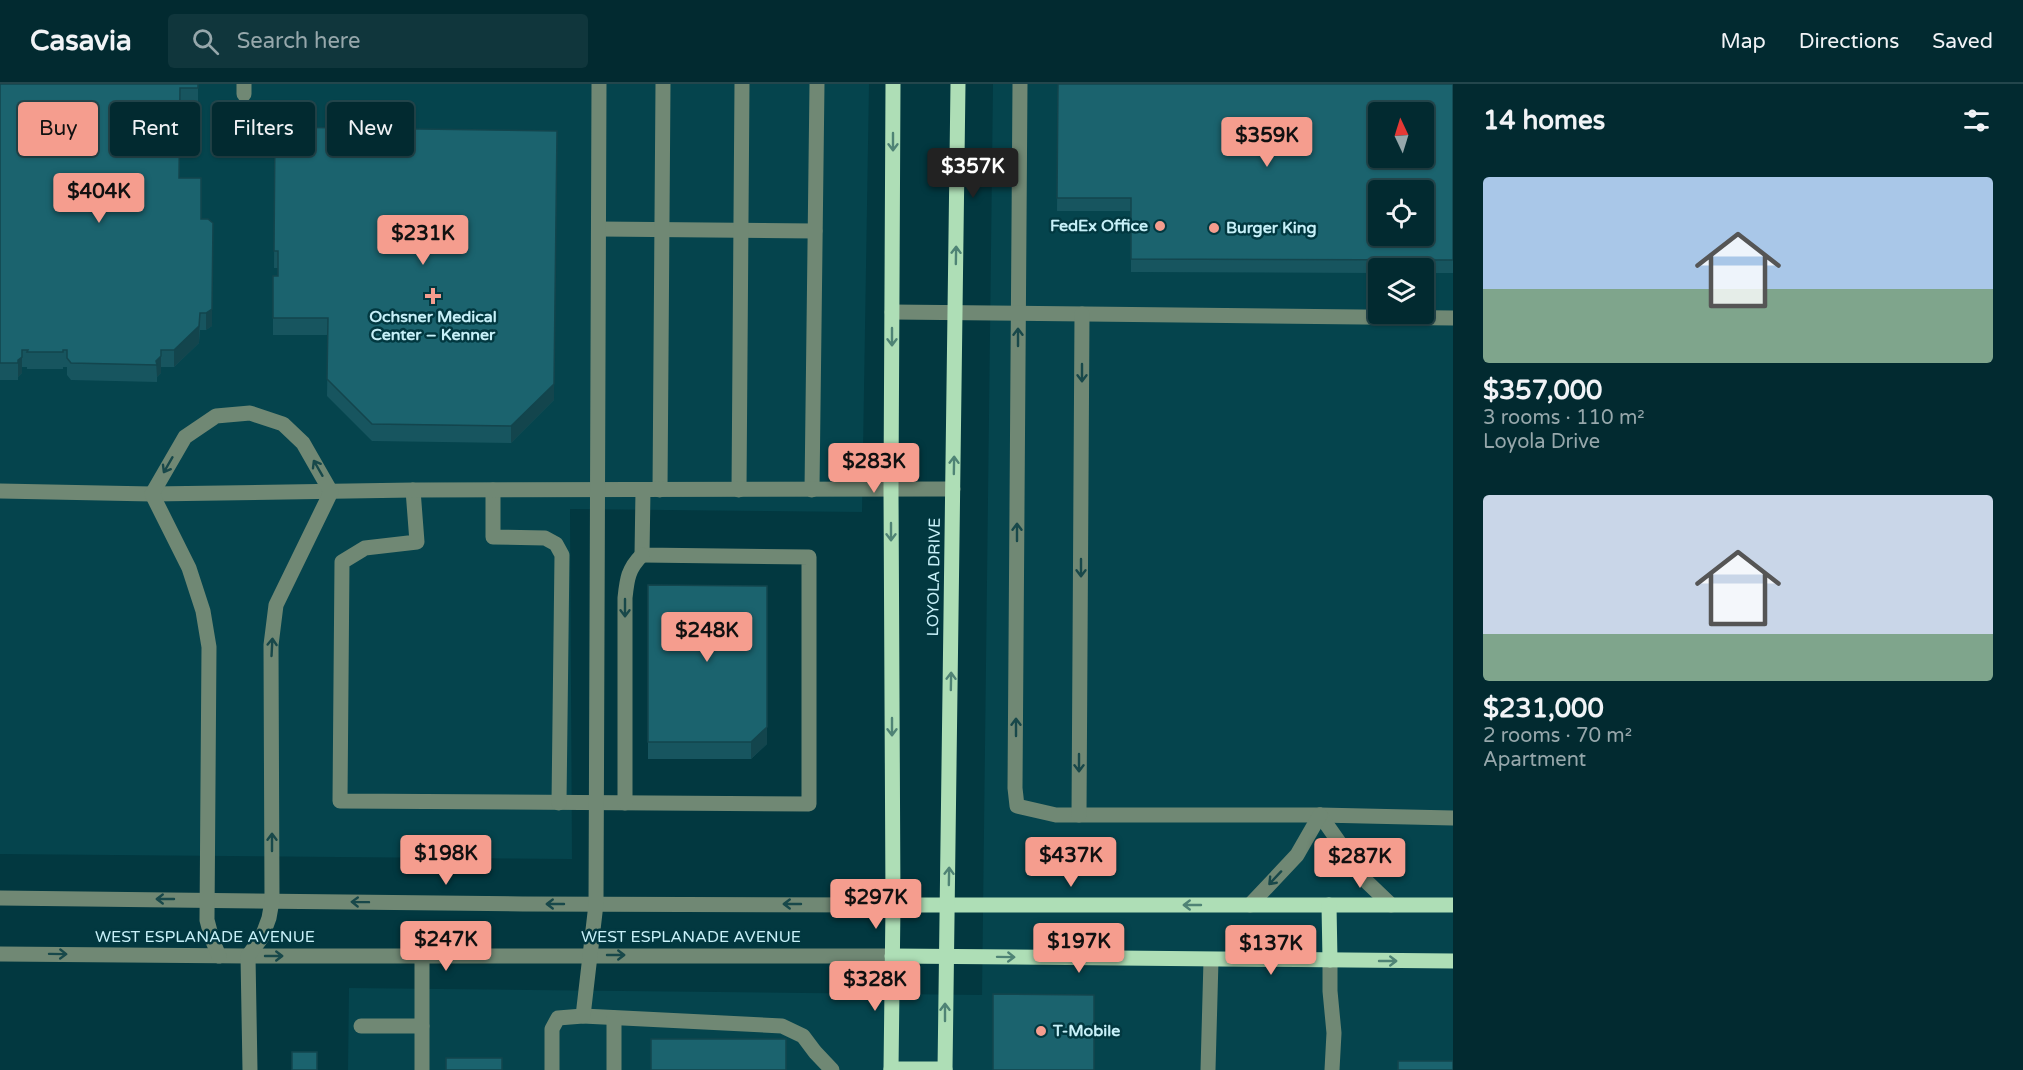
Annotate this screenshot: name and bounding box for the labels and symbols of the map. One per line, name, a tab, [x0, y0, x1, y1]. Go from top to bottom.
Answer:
north arrow	[1368, 102, 1434, 168]
pin: $359K	[1225, 117, 1309, 168]
one-way arrow	[887, 132, 899, 152]
pin: $357K	[931, 148, 1015, 199]
pin: $404K	[57, 173, 141, 224]
pin: $231K	[381, 215, 465, 266]
place label: FedEx Office	[1050, 216, 1148, 236]
place label: Burger King	[1226, 218, 1317, 238]
marker: FedEx Office	[1153, 219, 1167, 233]
marker: Burger King	[1207, 221, 1221, 235]
one-way arrow	[950, 245, 962, 265]
marker: Ochsner Medical Center – Kenner	[424, 287, 442, 305]
place label: Ochsner Medical Center – Kenner	[369, 307, 497, 345]
one-way arrow	[886, 327, 898, 347]
one-way arrow	[1012, 327, 1024, 347]
one-way arrow	[1076, 362, 1088, 382]
pin: $283K	[832, 443, 916, 494]
one-way arrow	[162, 456, 174, 473]
one-way arrow	[948, 456, 959, 476]
one-way arrow	[312, 460, 324, 477]
street label: LOYOLA DRIVE	[923, 517, 945, 637]
one-way arrow	[885, 522, 897, 542]
one-way arrow	[1011, 522, 1023, 542]
one-way arrow	[1075, 557, 1086, 577]
one-way arrow	[619, 598, 631, 618]
pin: $248K	[665, 612, 749, 663]
one-way arrow	[266, 638, 277, 658]
one-way arrow	[945, 672, 957, 692]
one-way arrow	[886, 717, 898, 737]
one-way arrow	[1010, 717, 1022, 737]
one-way arrow	[1073, 752, 1085, 772]
one-way arrow	[266, 833, 278, 853]
pin: $198K	[404, 835, 488, 886]
pin: $437K	[1029, 837, 1113, 888]
pin: $287K	[1318, 838, 1402, 889]
one-way arrow	[943, 867, 955, 887]
one-way arrow	[1268, 871, 1282, 886]
pin: $297K	[834, 879, 918, 930]
one-way arrow	[156, 893, 176, 905]
one-way arrow	[351, 896, 371, 908]
one-way arrow	[546, 898, 566, 910]
one-way arrow	[783, 898, 803, 910]
one-way arrow	[1182, 899, 1202, 911]
pin: $247K	[404, 921, 488, 972]
pin: $197K	[1037, 923, 1121, 974]
pin: $137K	[1229, 925, 1313, 976]
street label: WEST ESPLANADE AVENUE	[95, 927, 315, 947]
street label: WEST ESPLANADE AVENUE	[581, 927, 801, 947]
one-way arrow	[48, 948, 68, 960]
one-way arrow	[606, 949, 626, 961]
one-way arrow	[264, 950, 284, 962]
one-way arrow	[995, 951, 1015, 962]
one-way arrow	[1378, 955, 1398, 967]
pin: $328K	[833, 961, 917, 1012]
one-way arrow	[939, 1003, 951, 1023]
place label: T-Mobile	[1052, 1021, 1120, 1041]
marker: T-Mobile	[1034, 1024, 1048, 1038]

